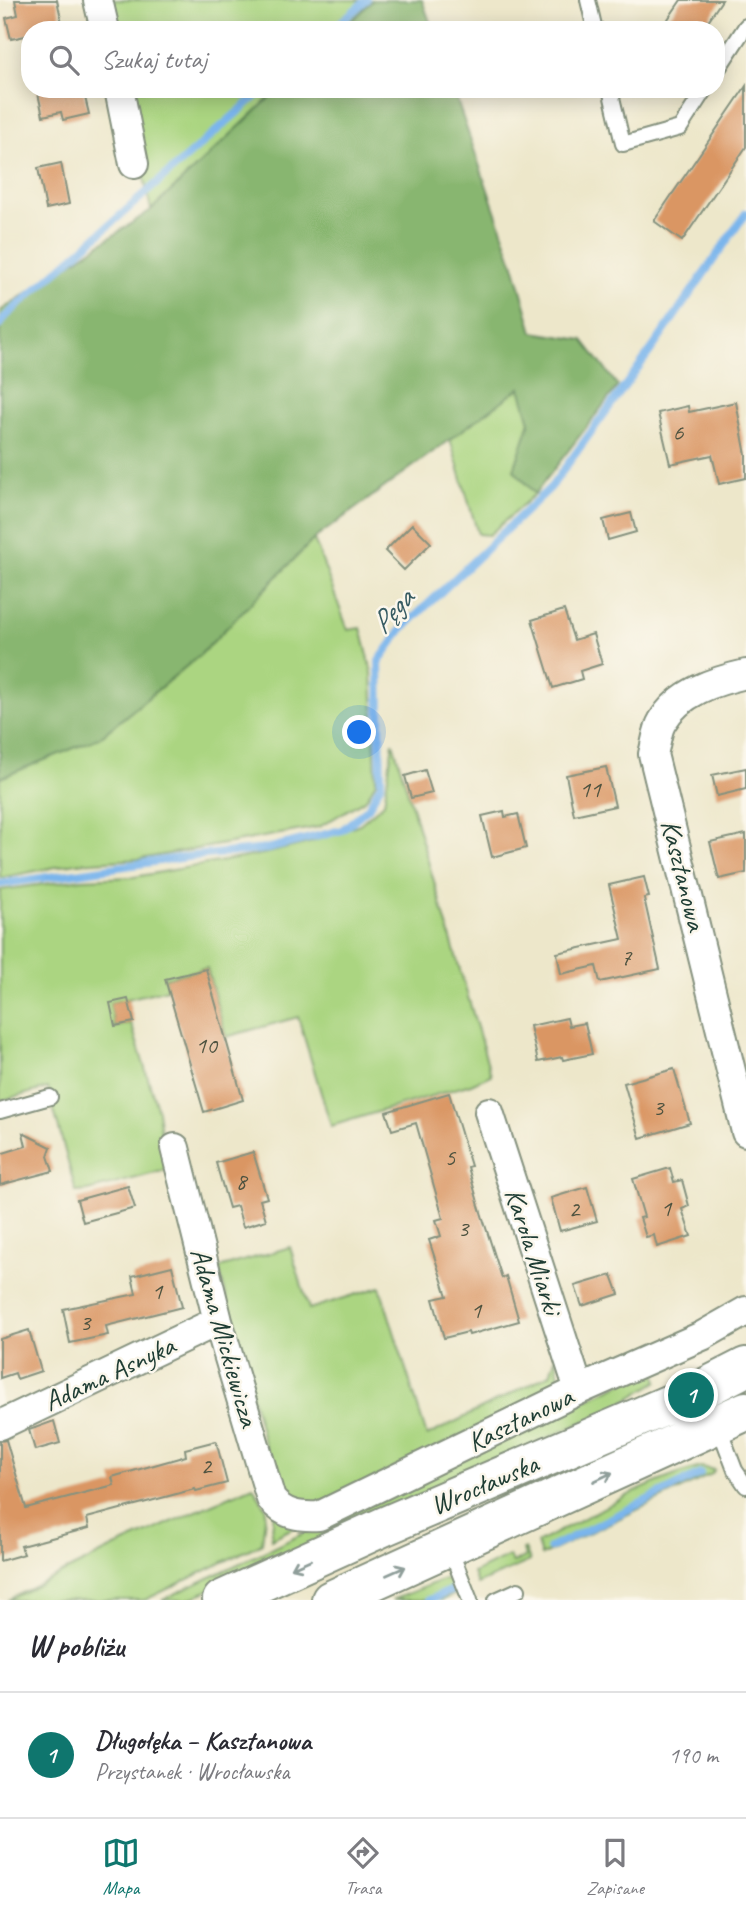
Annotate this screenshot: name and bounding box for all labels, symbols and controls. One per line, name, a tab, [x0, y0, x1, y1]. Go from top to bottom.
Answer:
search box	[21, 21, 725, 98]
icon: search	[45, 41, 83, 79]
text: Szukaj tutaj	[101, 43, 207, 76]
house number: 6	[673, 417, 685, 447]
water label: Pęga	[362, 579, 424, 641]
your location	[342, 715, 376, 749]
house number: 11	[579, 774, 602, 804]
street label: Kasztanowa	[653, 816, 715, 936]
house number: 7	[621, 942, 633, 972]
house number: 10	[195, 1030, 219, 1060]
house number: 3	[653, 1092, 666, 1122]
house number: 5	[445, 1142, 457, 1172]
house number: 8	[236, 1166, 249, 1196]
street label: Karola Miarki	[497, 1184, 572, 1322]
house number: 1	[661, 1193, 673, 1223]
house number: 2	[569, 1194, 582, 1224]
house number: 3	[458, 1213, 471, 1243]
street label: Adama Mickiewicza	[183, 1244, 268, 1432]
house number: 1	[152, 1276, 164, 1306]
house number: 1	[471, 1295, 483, 1325]
house number: 3	[80, 1307, 93, 1337]
street label: Adama Asnyka	[38, 1327, 182, 1419]
pin: 1	[668, 1369, 714, 1421]
street label: Kasztanowa	[461, 1378, 580, 1460]
street label: Wrocławska	[425, 1445, 545, 1522]
house number: 2	[201, 1451, 214, 1481]
one-way arrow	[592, 1470, 613, 1483]
one-way arrow	[291, 1558, 312, 1571]
one-way arrow	[385, 1564, 406, 1577]
text: W pobliżu	[28, 1627, 124, 1665]
text: Długołęka – Kasztanowa	[95, 1724, 311, 1757]
text: 1	[46, 1741, 56, 1770]
text: 190 m	[669, 1741, 718, 1770]
text: Przystanek · Wrocławska	[95, 1757, 290, 1786]
tab: Mapa	[102, 1834, 140, 1900]
tab: Trasa	[344, 1834, 382, 1900]
tab: Zapisane	[586, 1834, 644, 1900]

